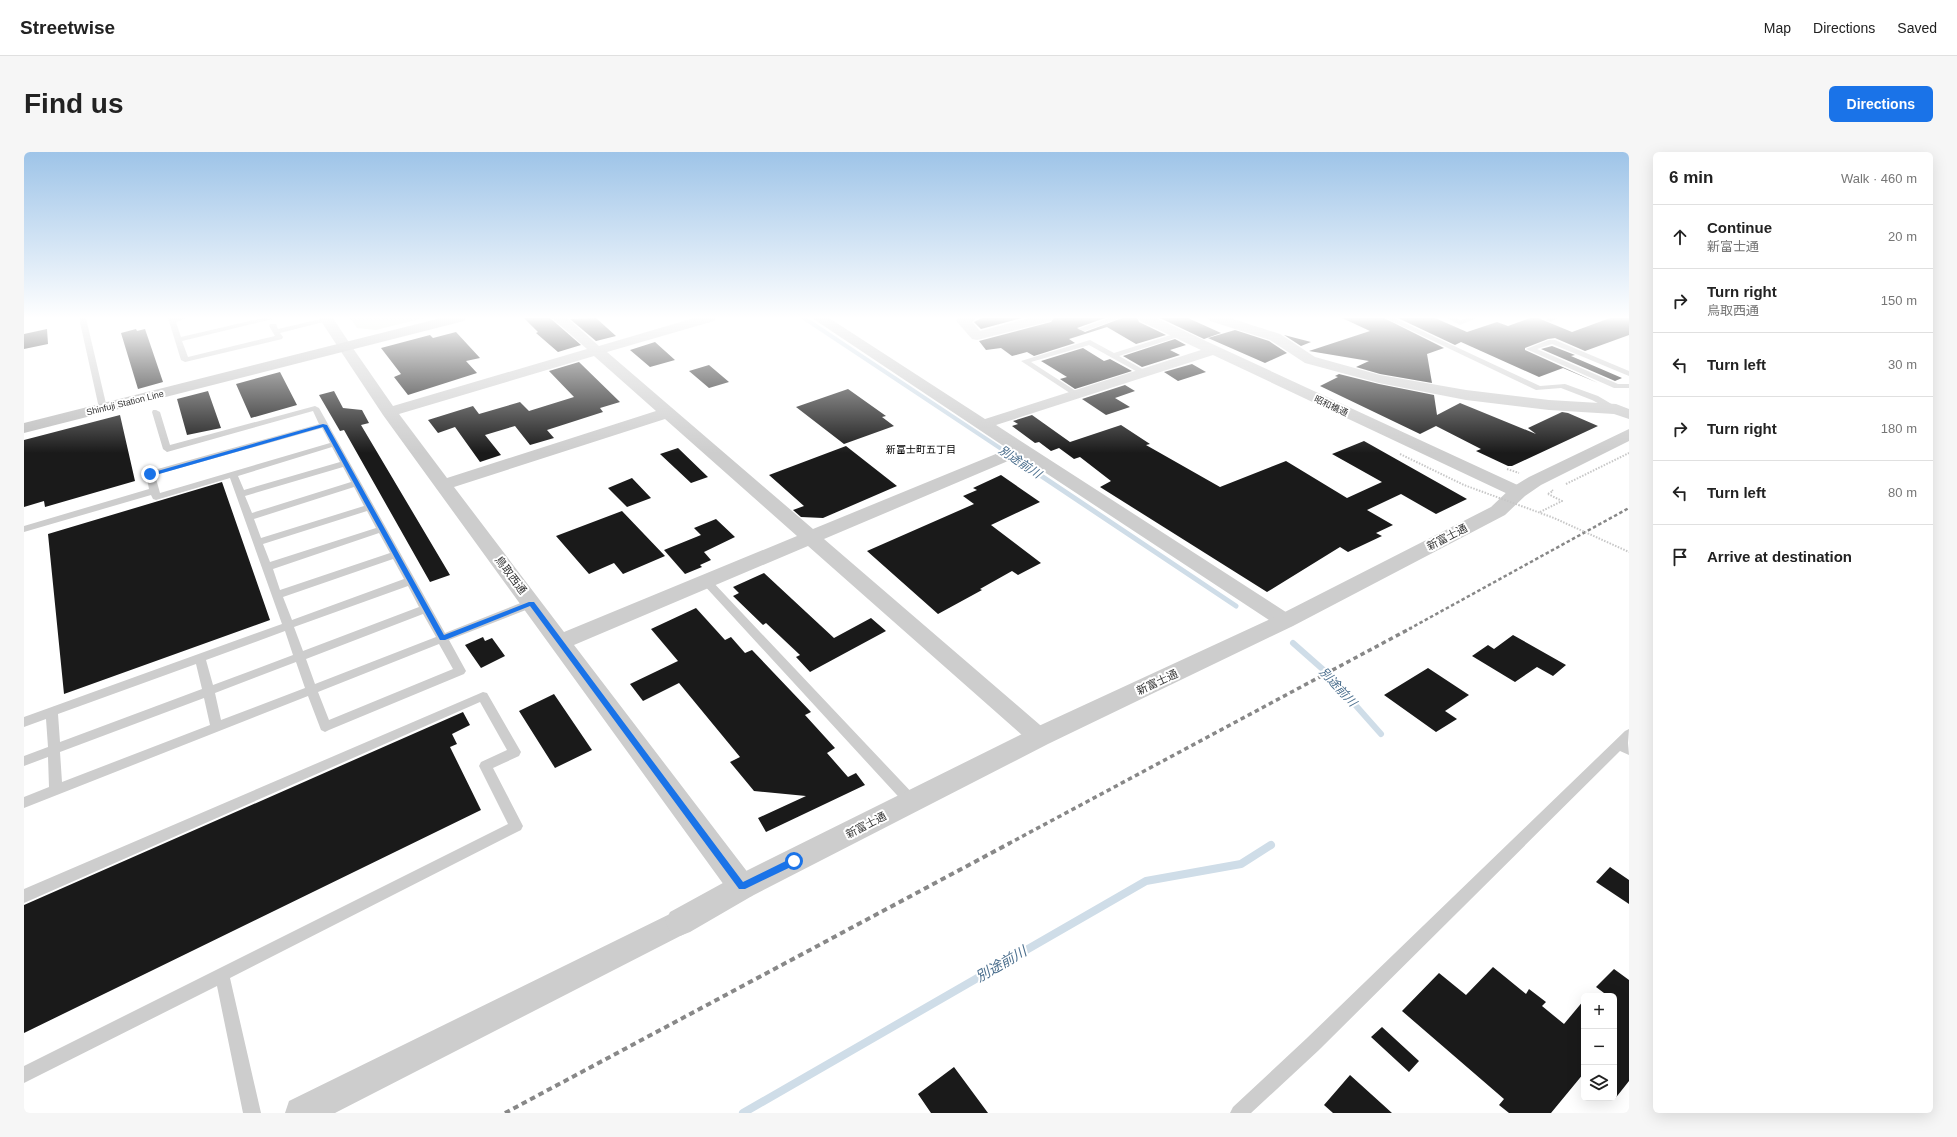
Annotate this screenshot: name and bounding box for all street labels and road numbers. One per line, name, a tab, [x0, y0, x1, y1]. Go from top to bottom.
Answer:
street label: Shinfuji Station Line	[85, 389, 165, 417]
street label: 昭和橋通	[1313, 394, 1349, 418]
street label: 新富士通	[1425, 522, 1469, 552]
street label: 鳥取西通	[493, 554, 529, 596]
street label: 新富士通	[1135, 667, 1179, 697]
street label: 新富士通	[844, 810, 888, 840]

